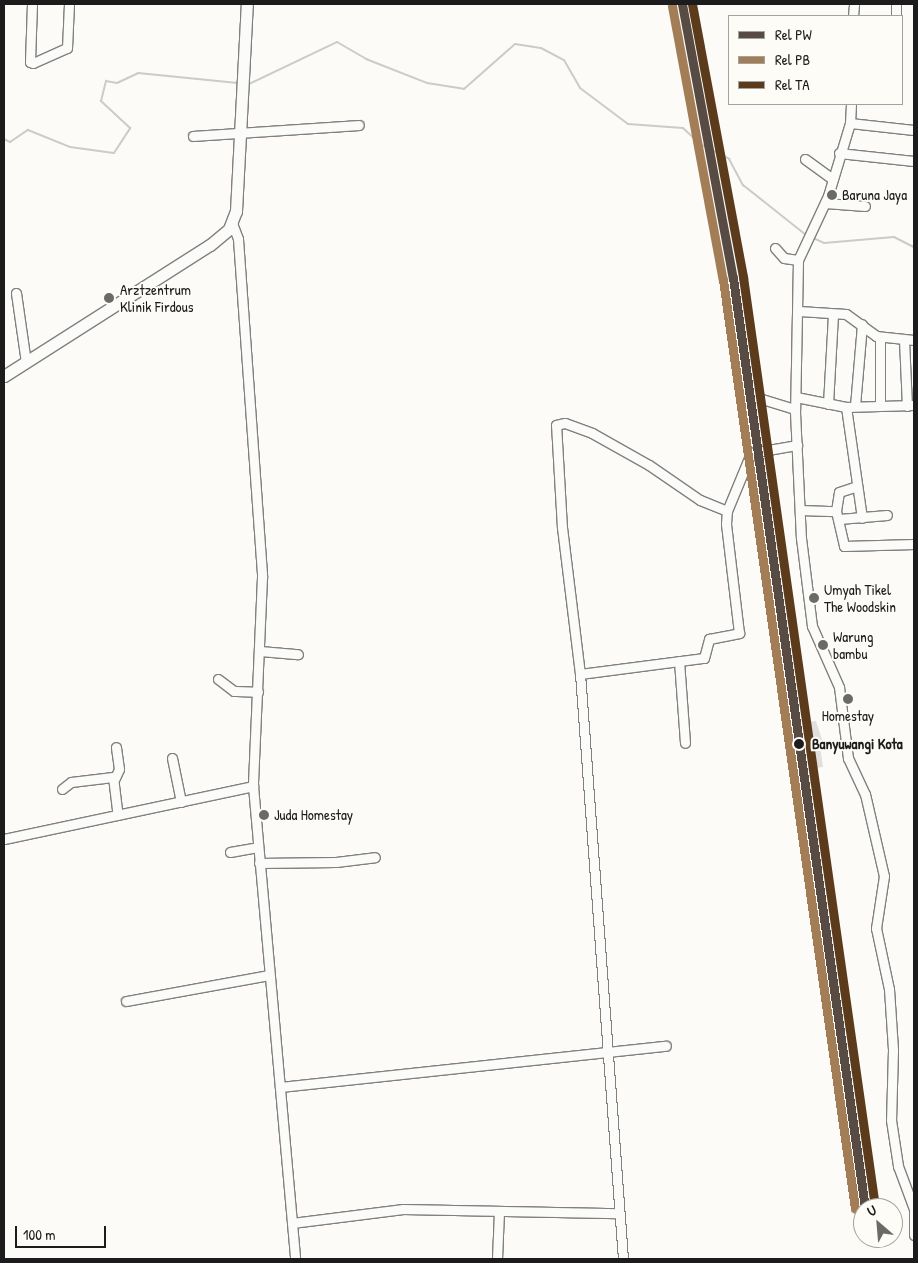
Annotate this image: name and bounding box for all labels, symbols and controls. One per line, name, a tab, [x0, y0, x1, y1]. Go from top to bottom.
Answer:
legend	[728, 15, 903, 105]
text: Rel PW	[775, 24, 812, 45]
text: Rel PB	[775, 49, 810, 70]
text: Rel TA	[775, 74, 810, 95]
place label: Baruna Jaya	[842, 186, 907, 204]
marker: Baruna Jaya	[826, 189, 838, 201]
place label: Arztzentrum Klinik Firdous	[120, 280, 193, 315]
marker: Arztzentrum Klinik Firdous	[102, 291, 116, 305]
place label: Umyah Tikel The Woodskin	[824, 580, 896, 615]
marker: Umyah Tikel The Woodskin	[808, 592, 820, 604]
place label: Warung bambu	[833, 627, 873, 662]
marker: Warung bambu	[817, 639, 829, 651]
marker: Homestay	[842, 693, 854, 705]
place label: Homestay	[822, 707, 874, 725]
marker: Banyuwangi Kota	[790, 735, 808, 753]
place label: Banyuwangi Kota	[812, 735, 903, 753]
place label: Juda Homestay	[274, 806, 353, 824]
marker: Juda Homestay	[258, 809, 270, 821]
north arrow	[853, 1198, 903, 1248]
text: U	[864, 1200, 879, 1220]
scale bar	[18, 1216, 109, 1248]
text: 100 m	[23, 1224, 56, 1245]

